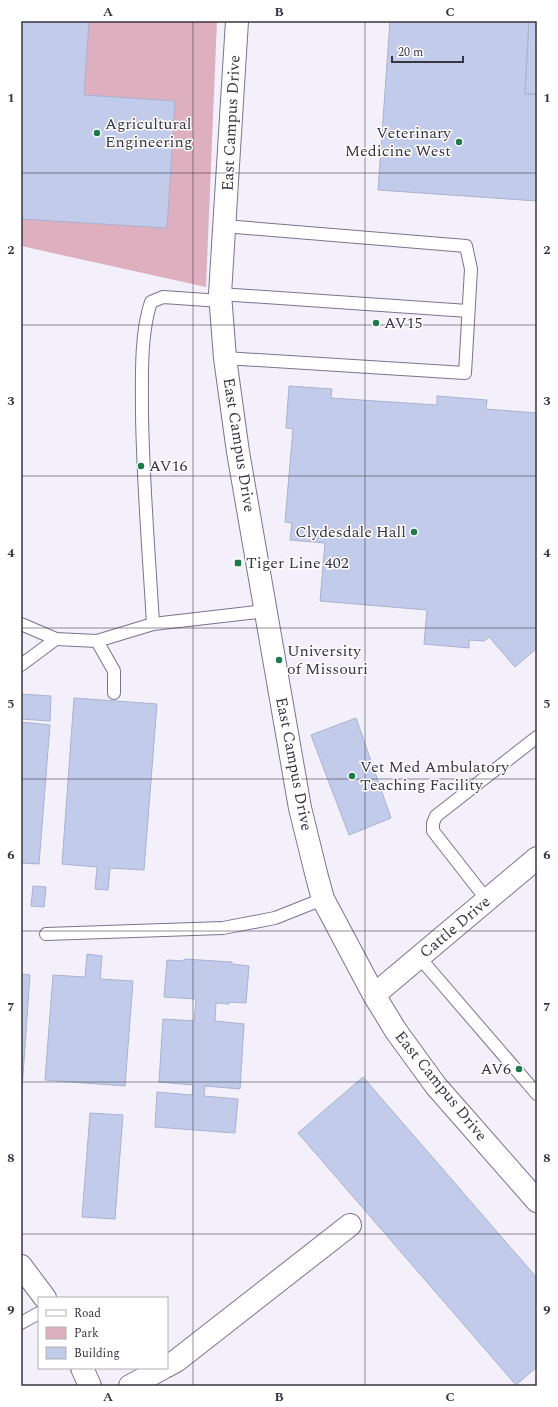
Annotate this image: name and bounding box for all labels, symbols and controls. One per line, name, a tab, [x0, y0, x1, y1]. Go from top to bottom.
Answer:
text: A	[103, 2, 113, 22]
text: B	[274, 2, 284, 22]
text: C	[445, 2, 455, 22]
scale bar	[392, 38, 463, 64]
text: 20 m	[398, 43, 423, 62]
street label: East Campus Drive	[215, 54, 247, 192]
text: 1	[7, 88, 15, 108]
text: 1	[543, 88, 551, 108]
place label: Agricultural Engineering	[105, 112, 193, 154]
place label: Veterinary Medicine West	[345, 121, 452, 163]
marker: Agricultural Engineering	[92, 128, 102, 138]
marker: Veterinary Medicine West	[454, 137, 464, 147]
text: 2	[7, 240, 15, 260]
text: 2	[543, 240, 551, 260]
place label: AV15	[384, 311, 423, 335]
marker: AV15	[371, 318, 381, 328]
street label: East Campus Drive	[217, 376, 261, 514]
text: 3	[7, 391, 15, 411]
text: 3	[543, 391, 551, 411]
place label: AV16	[149, 454, 188, 478]
marker: AV16	[136, 461, 146, 471]
place label: Clydesdale Hall	[295, 520, 406, 544]
marker: Clydesdale Hall	[409, 527, 419, 537]
text: 4	[7, 543, 15, 563]
text: 4	[543, 543, 551, 563]
place label: Tiger Line 402	[246, 551, 349, 575]
marker: Tiger Line 402	[233, 558, 243, 568]
place label: University of Missouri	[287, 639, 368, 681]
marker: University of Missouri	[274, 655, 284, 665]
text: 5	[7, 694, 15, 714]
text: 5	[543, 694, 551, 714]
street label: East Campus Drive	[269, 695, 319, 833]
place label: Vet Med Ambulatory Teaching Facility	[360, 755, 510, 797]
marker: Vet Med Ambulatory Teaching Facility	[347, 771, 357, 781]
text: 6	[7, 845, 15, 865]
text: 6	[543, 845, 551, 865]
street label: Cattle Drive	[414, 890, 496, 964]
text: 7	[7, 997, 15, 1017]
text: 7	[543, 997, 551, 1017]
street label: East Campus Drive	[389, 1026, 493, 1146]
place label: AV6	[480, 1057, 511, 1081]
marker: AV6	[514, 1064, 524, 1074]
text: 8	[7, 1148, 15, 1168]
text: 8	[543, 1148, 551, 1168]
legend	[38, 1297, 168, 1369]
text: 9	[7, 1300, 15, 1320]
text: 9	[543, 1300, 551, 1320]
text: Road	[74, 1304, 101, 1323]
text: Park	[74, 1324, 99, 1343]
text: Building	[74, 1344, 120, 1363]
text: A	[103, 1387, 113, 1407]
text: B	[274, 1387, 284, 1407]
text: C	[445, 1387, 455, 1407]

